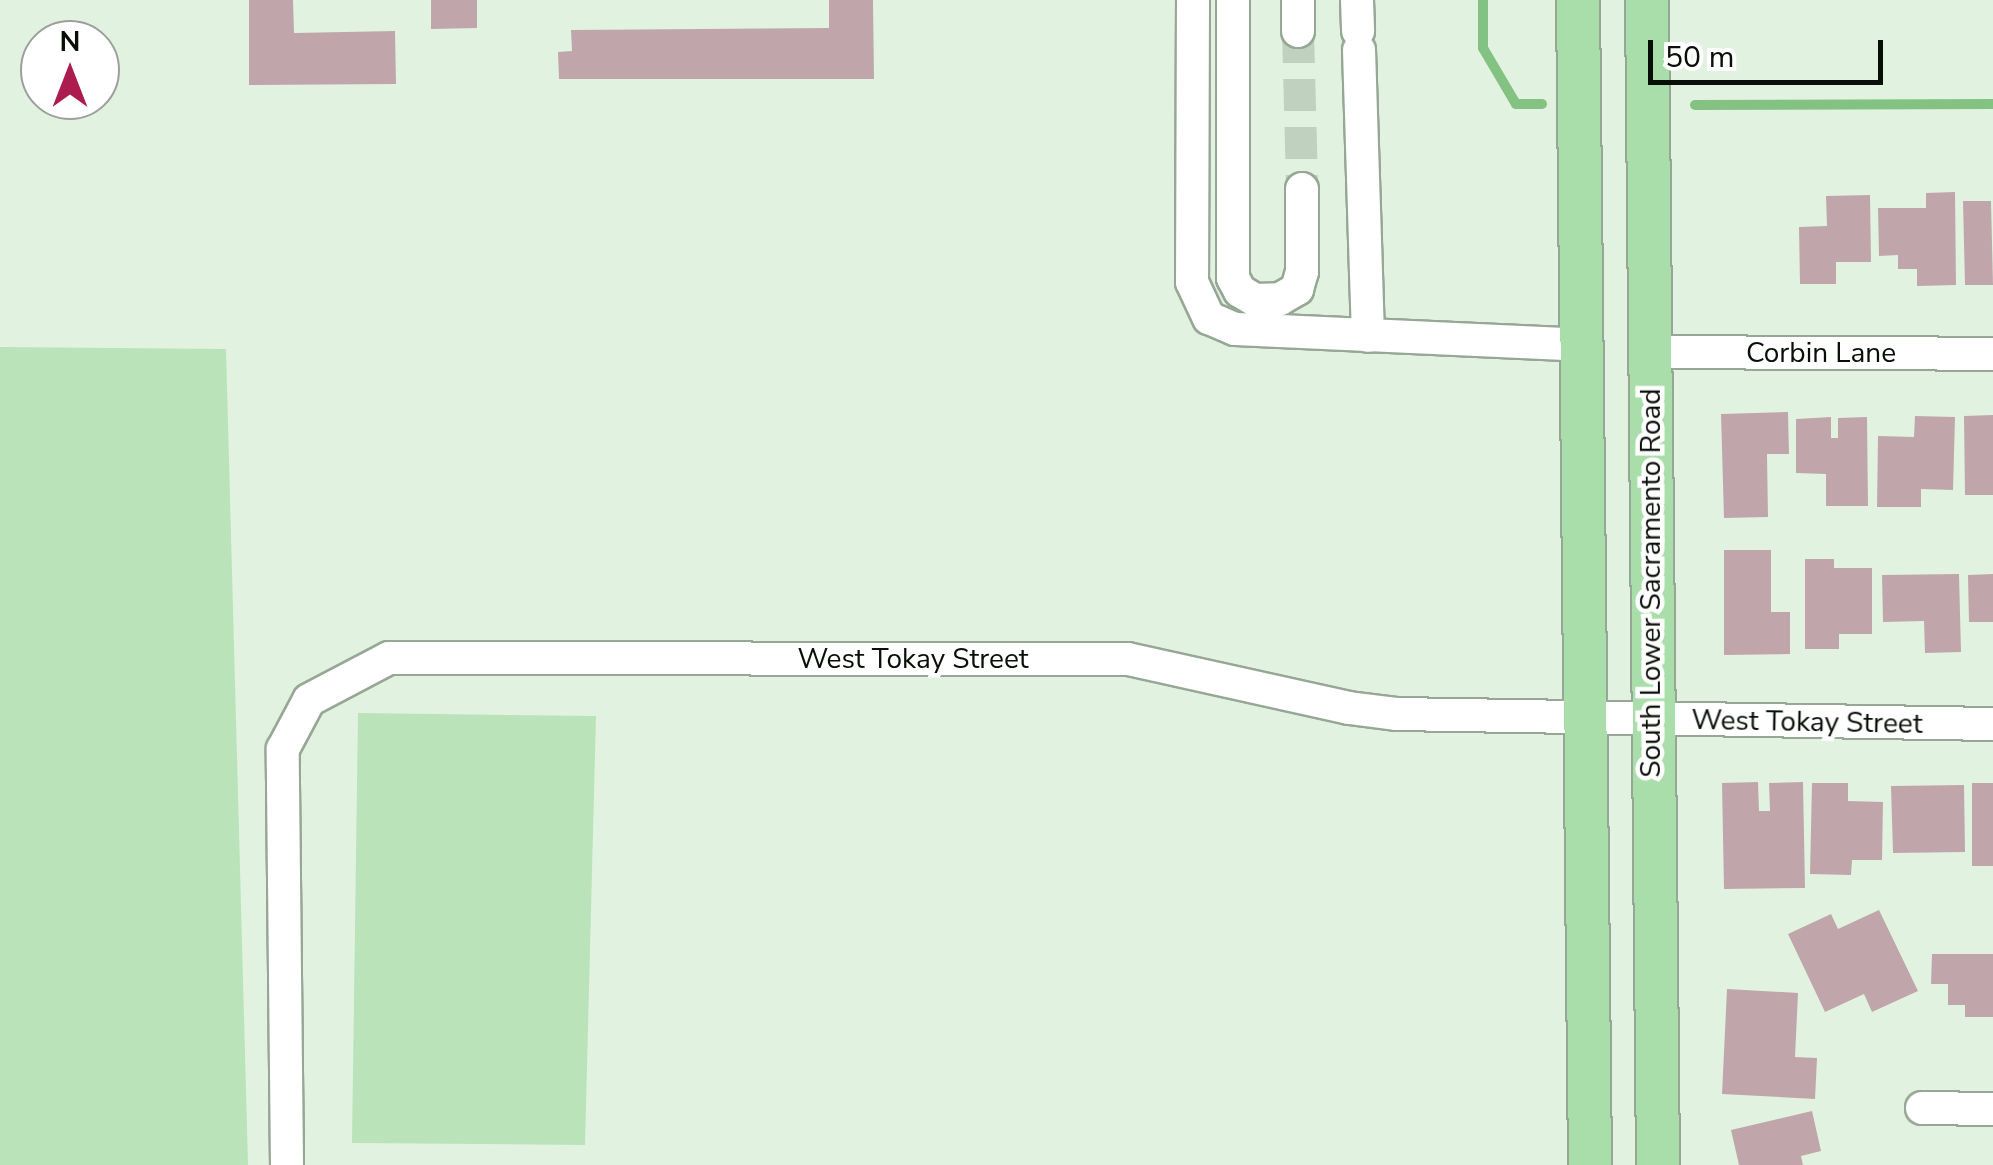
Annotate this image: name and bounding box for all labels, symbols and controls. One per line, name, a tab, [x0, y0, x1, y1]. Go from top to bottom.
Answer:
north arrow	[20, 20, 120, 120]
scale bar	[1653, 20, 1888, 82]
text: N	[60, 23, 80, 61]
text: 50 m	[1665, 37, 1734, 78]
street label: Corbin Lane	[1746, 336, 1896, 370]
street label: South Lower Sacramento Road	[1634, 388, 1668, 778]
street label: West Tokay Street	[797, 642, 1029, 676]
street label: West Tokay Street	[1691, 703, 1923, 741]

